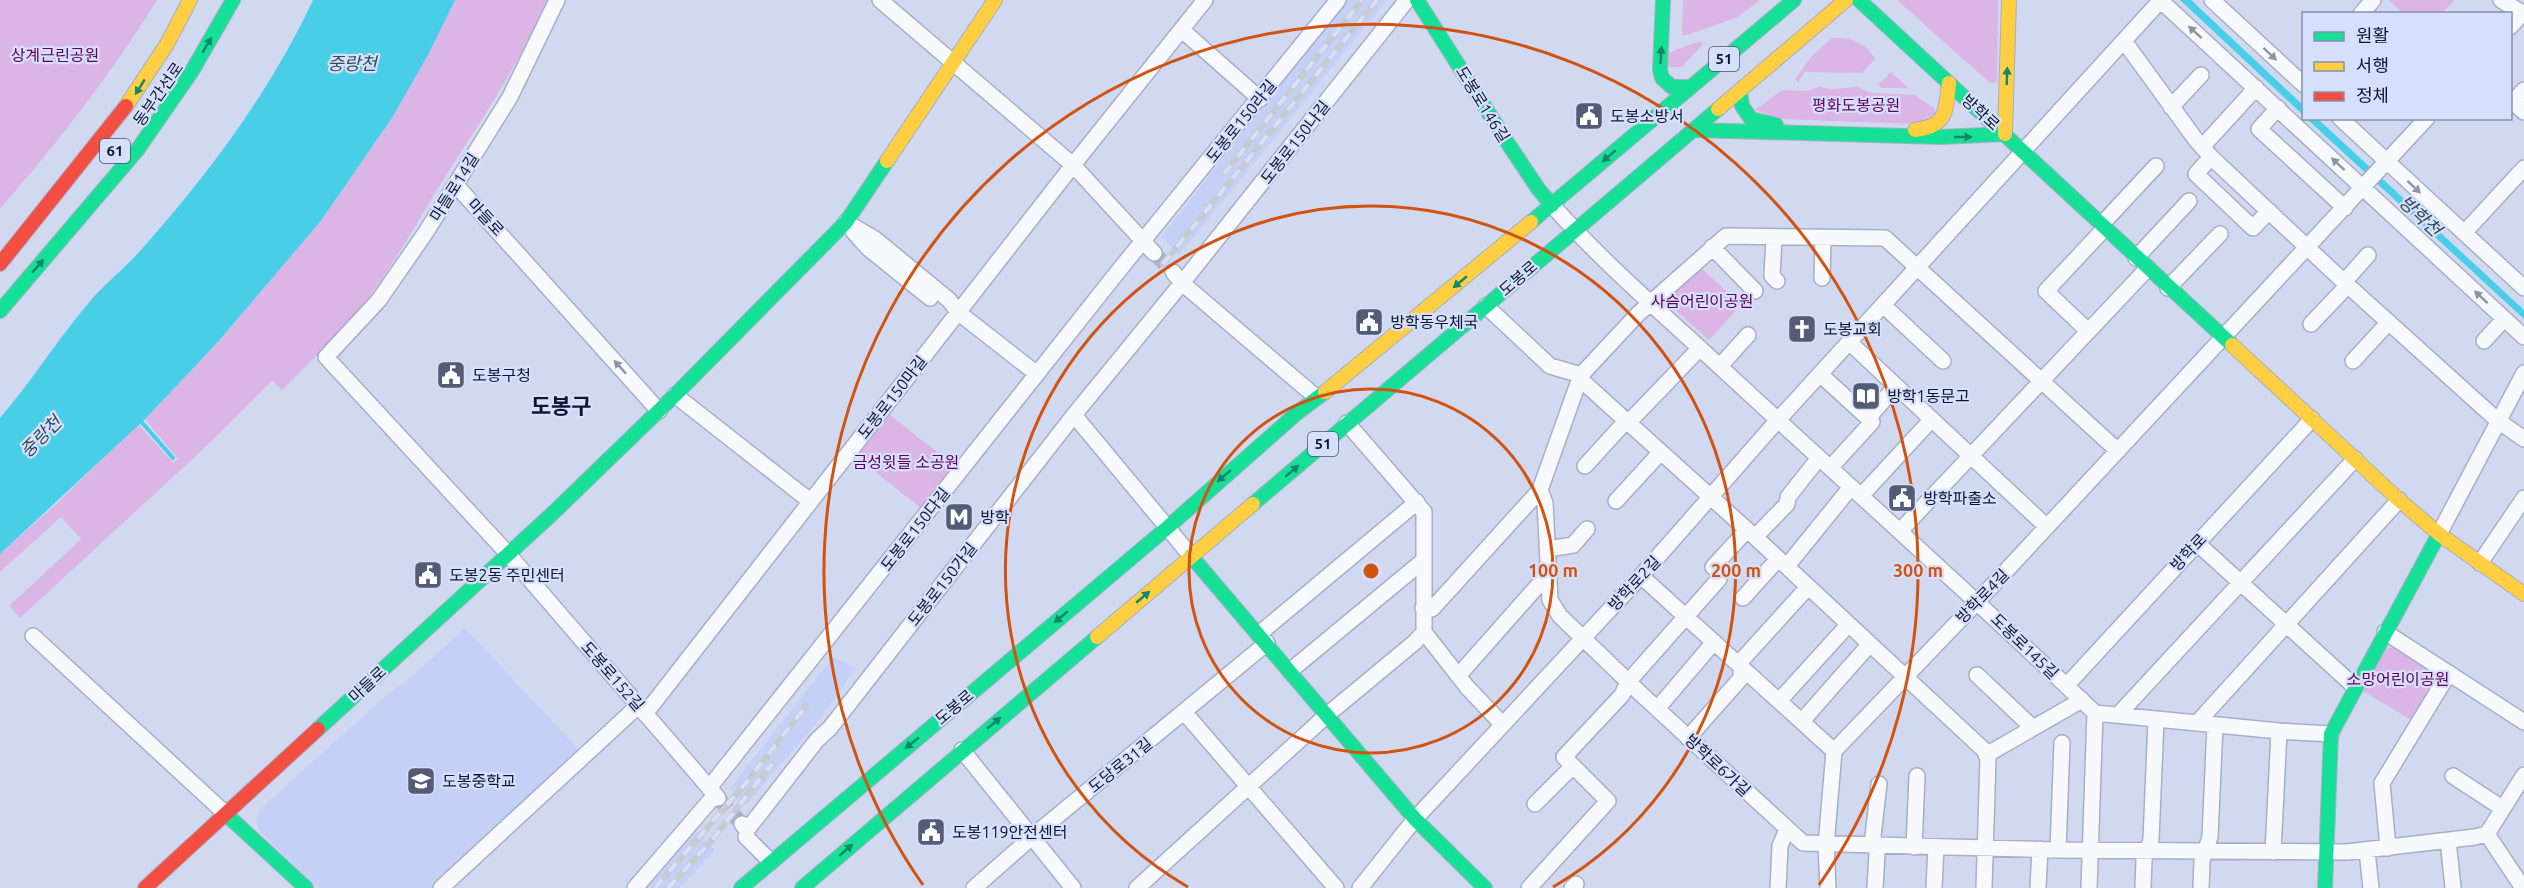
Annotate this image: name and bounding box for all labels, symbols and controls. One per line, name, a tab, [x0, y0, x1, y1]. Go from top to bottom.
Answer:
legend	[2302, 12, 2512, 120]
text: 원활	[2356, 25, 2389, 45]
one-way arrow	[2188, 26, 2203, 39]
one-way arrow	[202, 36, 212, 53]
park label: 상계근린공원	[11, 46, 99, 64]
one-way arrow	[1656, 46, 1665, 65]
road number: 51	[1709, 47, 1739, 71]
one-way arrow	[2262, 47, 2277, 60]
water label: 중랑천	[327, 53, 379, 73]
text: 서행	[2356, 55, 2389, 75]
street label: 동부간선로	[130, 58, 187, 129]
street label: 도봉로146길	[1453, 63, 1513, 145]
one-way arrow	[2002, 66, 2011, 85]
street label: 도봉로150라길	[1202, 76, 1280, 166]
one-way arrow	[135, 79, 146, 95]
text: 정체	[2356, 85, 2389, 105]
street label: 방학로	[1959, 91, 2004, 134]
park label: 평화도봉공원	[1812, 96, 1900, 114]
street label: 도봉로150나길	[1257, 97, 1333, 187]
public building icon: 도봉소방서	[1573, 100, 1605, 132]
place label: 도봉소방서	[1610, 107, 1684, 125]
one-way arrow	[1953, 132, 1972, 142]
road number: 61	[100, 139, 130, 163]
one-way arrow	[1602, 149, 1617, 162]
street label: 마들로14길	[426, 150, 482, 224]
one-way arrow	[2332, 158, 2346, 172]
one-way arrow	[2406, 180, 2421, 193]
water label: 방학천	[2396, 191, 2447, 241]
street label: 마들로	[464, 195, 508, 239]
street label: 도봉로	[1495, 257, 1541, 299]
one-way arrow	[31, 259, 44, 274]
one-way arrow	[1453, 275, 1468, 288]
one-way arrow	[2474, 290, 2489, 304]
park label: 사슴어린이공원	[1650, 292, 1754, 310]
public building icon: 방학동우체국	[1353, 306, 1385, 338]
place label: 방학동우체국	[1390, 313, 1478, 331]
church icon: 도봉교회	[1786, 313, 1818, 345]
place label: 도봉교회	[1823, 320, 1882, 338]
street label: 도봉로150마길	[854, 352, 930, 442]
public building icon: 도봉구청	[435, 359, 467, 391]
one-way arrow	[614, 360, 627, 375]
place label: 도봉구청	[472, 366, 531, 384]
library icon: 방학1동문고	[1850, 380, 1882, 412]
place label: 방학1동문고	[1887, 387, 1970, 405]
district label: 도봉구	[531, 393, 591, 418]
water label: 중랑천	[16, 410, 67, 461]
road number: 51	[1308, 432, 1338, 456]
park label: 금성윗들 소공원	[853, 453, 959, 471]
one-way arrow	[1284, 464, 1299, 478]
one-way arrow	[1217, 469, 1232, 482]
public building icon: 방학파출소	[1886, 482, 1918, 514]
street label: 도봉로150다길	[877, 484, 953, 574]
place label: 방학파출소	[1923, 489, 1997, 507]
metro station icon: 방학	[943, 501, 975, 533]
place label: 방학	[980, 508, 1010, 526]
street label: 방학로	[2166, 530, 2210, 574]
street label: 도봉로150가길	[904, 539, 980, 629]
street label: 방학로2길	[1604, 552, 1664, 614]
public building icon: 도봉2동 주민센터	[412, 559, 444, 591]
text: 100 m	[1528, 560, 1578, 580]
text: 200 m	[1711, 560, 1761, 580]
text: 300 m	[1893, 560, 1943, 580]
centre of rings	[1361, 561, 1381, 581]
street label: 방학로4길	[1952, 565, 2012, 627]
place label: 도봉2동 주민센터	[449, 566, 565, 584]
one-way arrow	[1135, 590, 1151, 603]
street label: 도봉로145길	[1988, 610, 2062, 682]
one-way arrow	[1053, 611, 1069, 624]
street label: 도봉로152길	[578, 638, 648, 714]
street label: 마들로	[345, 662, 389, 706]
park label: 소망어린이공원	[2346, 670, 2450, 688]
street label: 도봉로	[931, 686, 977, 728]
one-way arrow	[986, 717, 1001, 730]
street label: 방학로6가길	[1682, 730, 1754, 800]
street label: 도당로31길	[1084, 734, 1156, 796]
one-way arrow	[905, 736, 920, 749]
school or university icon: 도봉중학교	[405, 765, 437, 797]
place label: 도봉중학교	[442, 772, 516, 790]
public building icon: 도봉119안전센터	[915, 816, 947, 848]
place label: 도봉119안전센터	[952, 823, 1067, 841]
one-way arrow	[838, 844, 853, 857]

